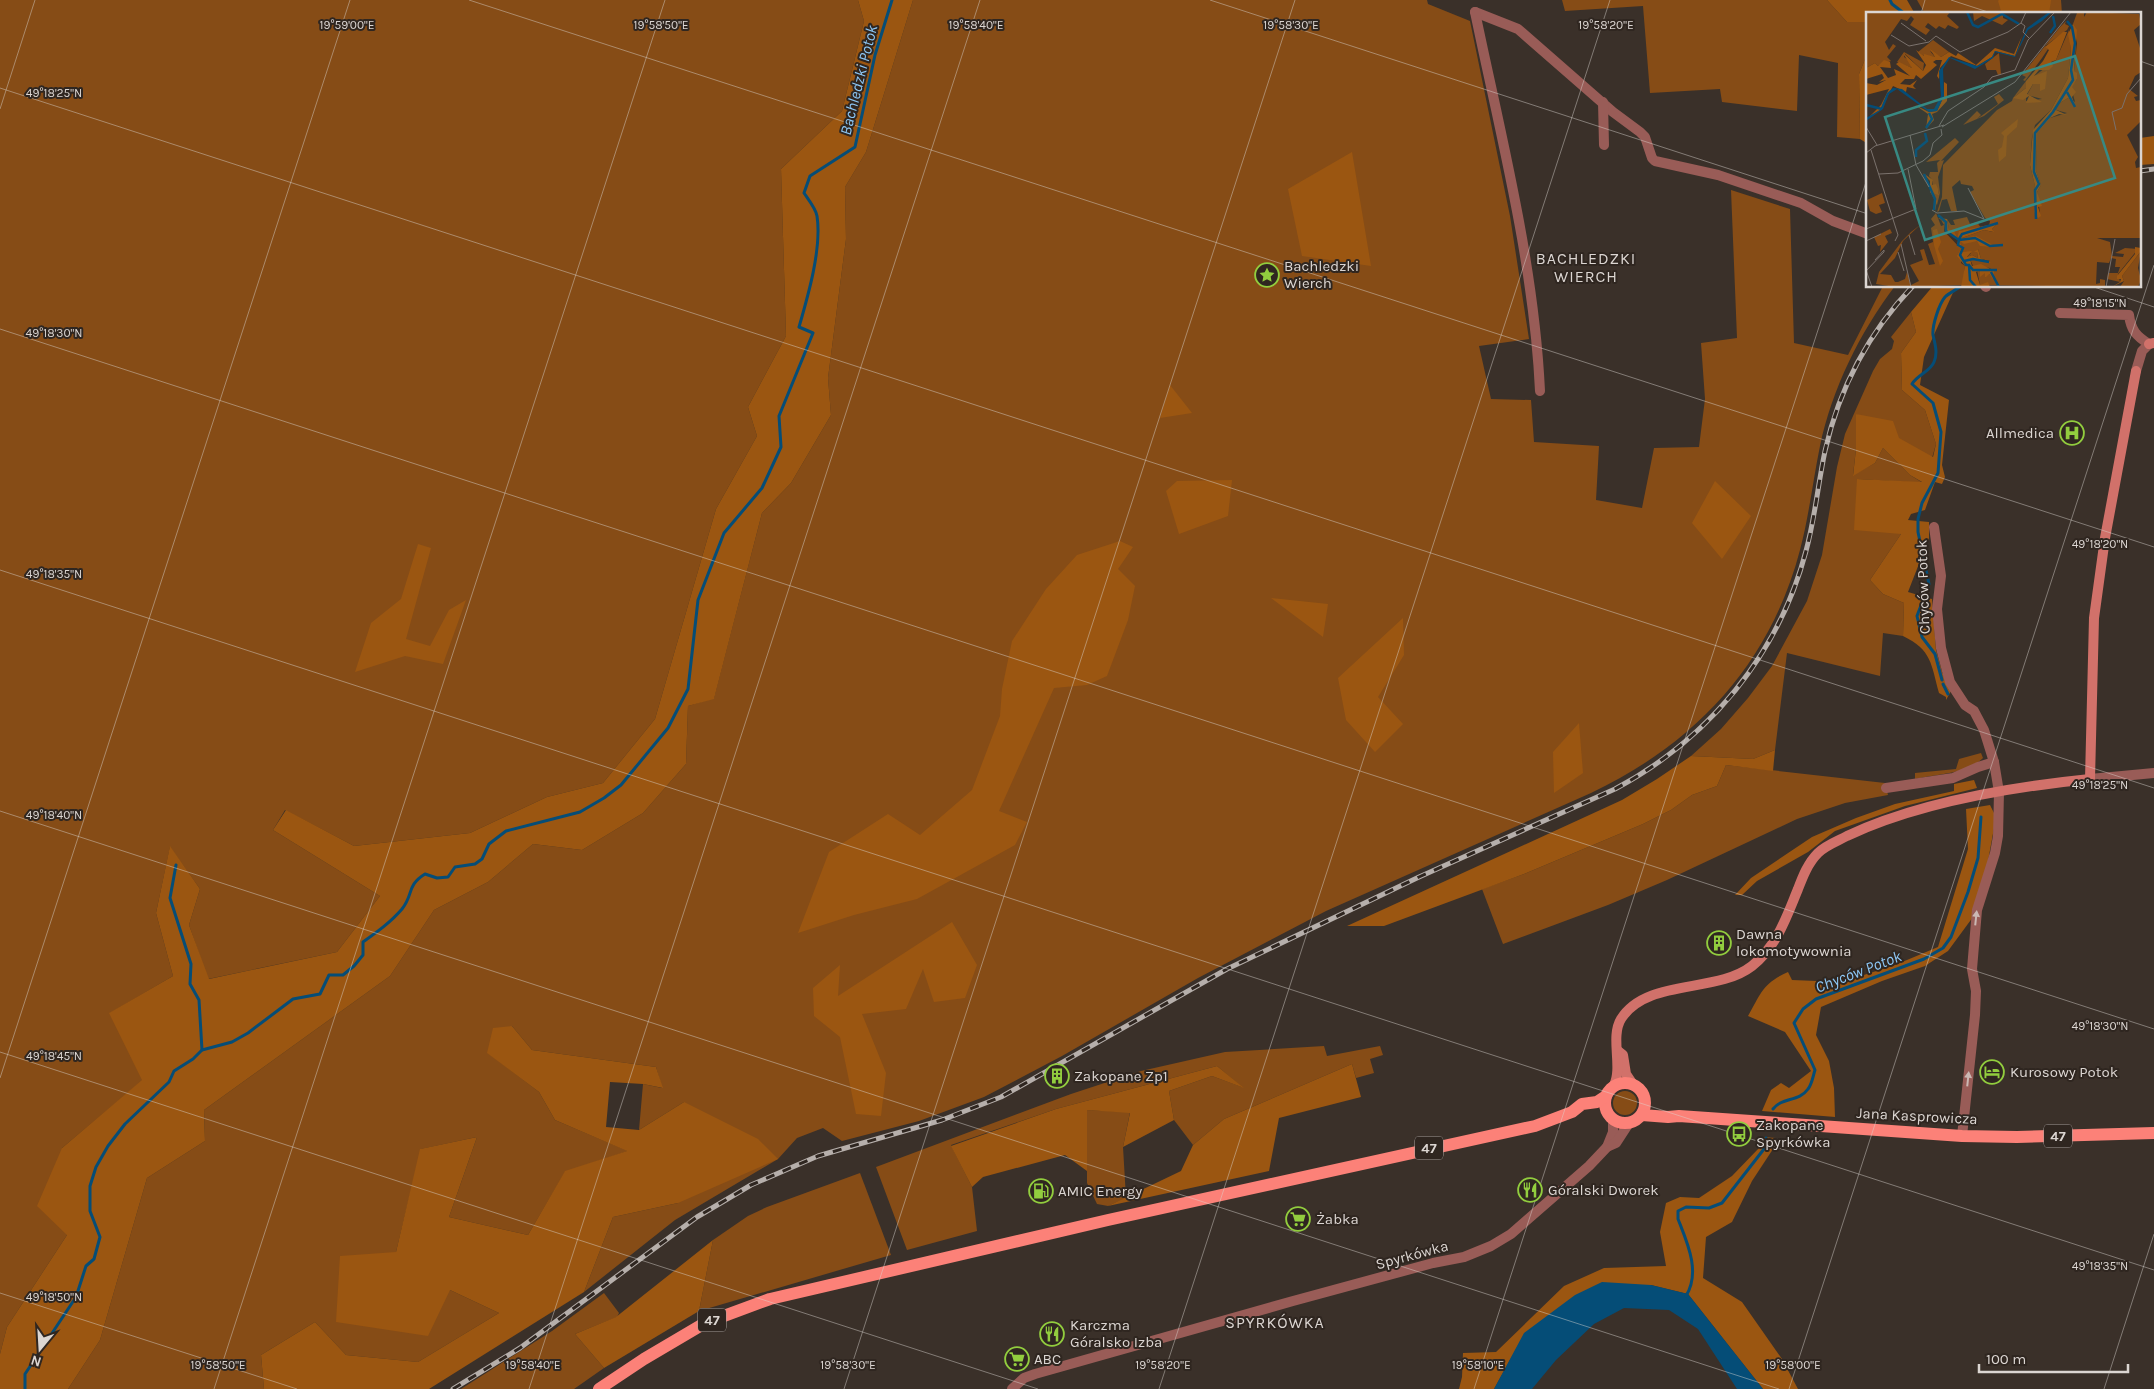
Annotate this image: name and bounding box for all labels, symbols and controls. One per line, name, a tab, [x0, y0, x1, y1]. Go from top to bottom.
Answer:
inset map	[1866, 12, 2142, 288]
text: 19°59'00"E	[319, 18, 375, 32]
text: 19°58'50"E	[633, 18, 689, 32]
text: 19°58'40"E	[948, 18, 1004, 32]
text: 19°58'30"E	[1263, 18, 1319, 32]
text: 19°58'20"E	[1578, 18, 1634, 32]
water label: Bachledzki Potok	[836, 22, 882, 137]
text: 49°18'25"N	[26, 86, 82, 100]
district label: BACHLEDZKI WIERCH	[1536, 249, 1636, 286]
place label: Bachledzki Wierch	[1284, 257, 1359, 292]
place icon: Bachledzki Wierch	[1254, 262, 1280, 288]
text: 49°18'15"N	[2073, 296, 2127, 310]
text: 49°18'30"N	[26, 326, 82, 340]
hospital icon: Allmedica	[2059, 420, 2085, 446]
place label: Allmedica	[1986, 424, 2054, 442]
text: 49°18'20"N	[2072, 537, 2128, 551]
street label: Chyców Potok	[1912, 540, 1934, 634]
text: 49°18'35"N	[26, 567, 82, 581]
text: 49°18'25"N	[2072, 778, 2128, 792]
text: 49°18'40"N	[26, 808, 82, 822]
one-way arrow	[1972, 910, 1980, 926]
place label: Dawna lokomotywownia	[1736, 925, 1852, 960]
building icon: Dawna lokomotywownia	[1706, 930, 1732, 956]
water label: Chyców Potok	[1812, 946, 1905, 997]
text: 49°18'30"N	[2072, 1019, 2128, 1033]
text: 49°18'45"N	[26, 1049, 82, 1063]
hotel icon: Kurosowy Potok	[1979, 1059, 2005, 1085]
building icon: Zakopane Zp1	[1044, 1063, 1070, 1089]
place label: Kurosowy Potok	[2010, 1063, 2118, 1081]
place label: Zakopane Zp1	[1074, 1067, 1168, 1085]
one-way arrow	[1964, 1071, 1972, 1087]
street label: Jana Kasprowicza	[1856, 1104, 1978, 1128]
place label: Zakopane Spyrkówka	[1756, 1116, 1830, 1151]
bus stop icon: Zakopane Spyrkówka	[1726, 1121, 1752, 1147]
road number: 47	[2044, 1124, 2072, 1148]
road number: 47	[1415, 1136, 1443, 1160]
restaurant icon: Góralski Dworek	[1517, 1177, 1543, 1203]
fuel station icon: AMIC Energy	[1028, 1178, 1054, 1204]
place label: Góralski Dworek	[1548, 1181, 1659, 1199]
place label: AMIC Energy	[1058, 1182, 1142, 1200]
supermarket icon: Żabka	[1285, 1206, 1311, 1232]
place label: Żabka	[1316, 1210, 1359, 1228]
street label: Spyrkówka	[1374, 1237, 1450, 1273]
text: 49°18'35"N	[2072, 1259, 2128, 1273]
text: 49°18'50"N	[26, 1290, 82, 1304]
road number: 47	[698, 1308, 726, 1332]
district label: SPYRKÓWKA	[1225, 1313, 1325, 1332]
place label: Karczma Góralsko Izba	[1070, 1316, 1162, 1351]
restaurant icon: Karczma Góralsko Izba	[1039, 1321, 1065, 1347]
north arrow	[15, 1324, 65, 1374]
scale bar	[1979, 1342, 2128, 1374]
supermarket icon: ABC	[1004, 1346, 1030, 1372]
place label: ABC	[1034, 1350, 1061, 1368]
text: 100 m	[1986, 1350, 2026, 1368]
text: N	[29, 1351, 44, 1371]
text: 19°58'50"E	[190, 1358, 246, 1372]
text: 19°58'40"E	[505, 1358, 561, 1372]
text: 19°58'30"E	[820, 1358, 876, 1372]
text: 19°58'20"E	[1135, 1358, 1191, 1372]
text: 19°58'10"E	[1452, 1358, 1504, 1372]
text: 19°58'00"E	[1765, 1358, 1821, 1372]

